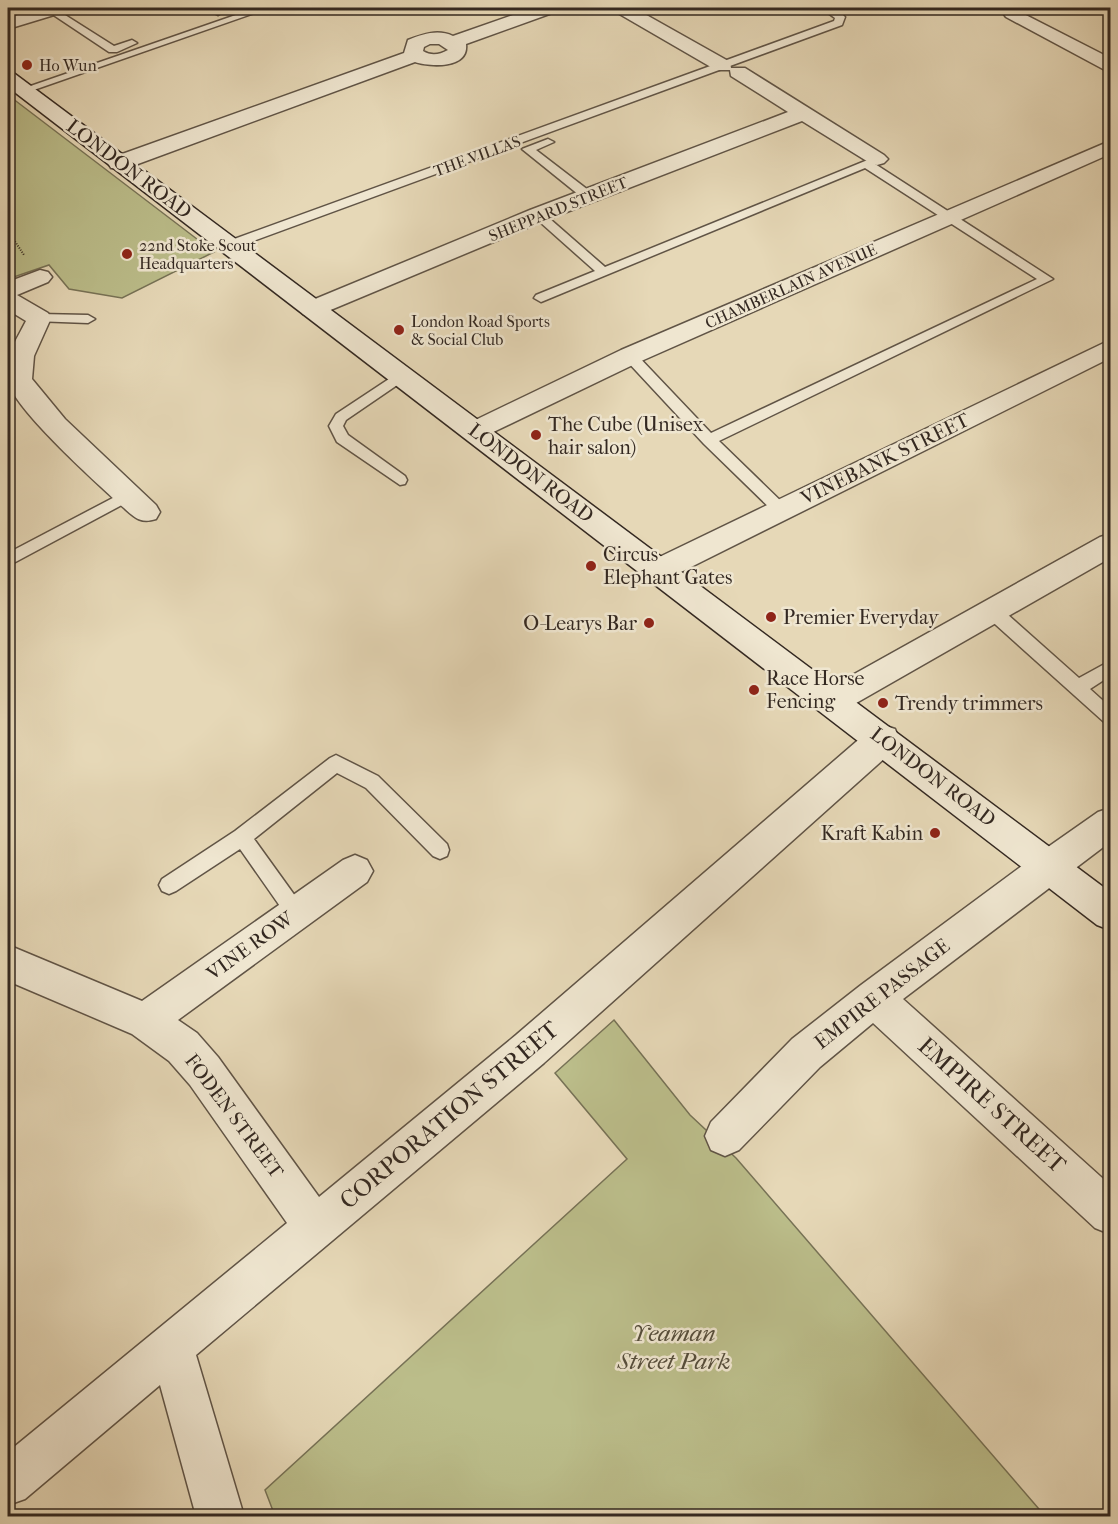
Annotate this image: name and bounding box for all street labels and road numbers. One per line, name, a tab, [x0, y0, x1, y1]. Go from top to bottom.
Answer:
street label: LONDON ROAD	[62, 114, 196, 224]
street label: THE VILLAS	[431, 131, 523, 181]
street label: SHEPPARD STREET	[486, 172, 630, 246]
street label: CHAMBERLAIN AVENUE	[702, 239, 880, 333]
street label: VINEBANK STREET	[796, 408, 973, 510]
street label: LONDON ROAD	[464, 418, 598, 528]
street label: LONDON ROAD	[866, 722, 1000, 832]
street label: VINE ROW	[201, 906, 299, 986]
street label: EMPIRE PASSAGE	[810, 934, 954, 1054]
street label: CORPORATION STREET	[334, 1015, 565, 1215]
street label: EMPIRE STREET	[912, 1031, 1072, 1179]
street label: FODEN STREET	[180, 1049, 288, 1183]

